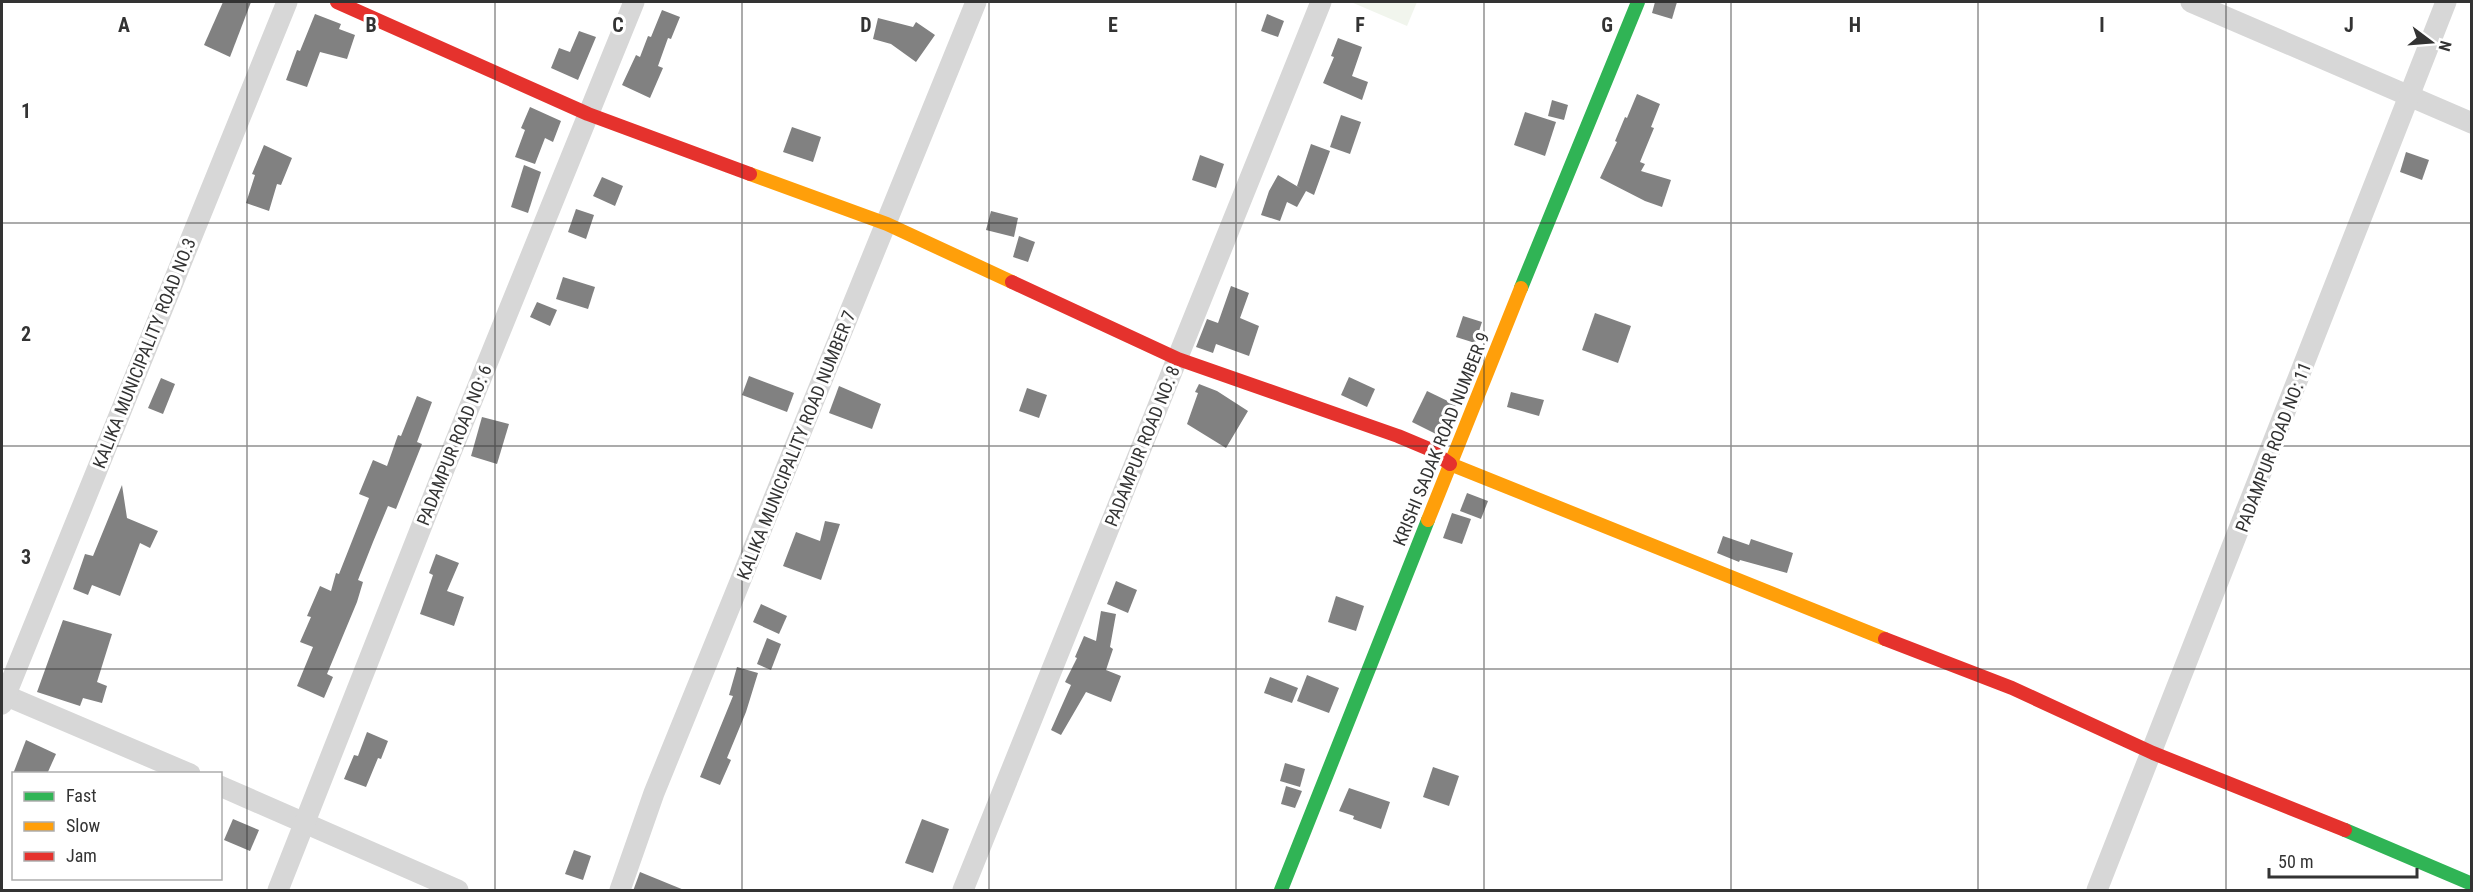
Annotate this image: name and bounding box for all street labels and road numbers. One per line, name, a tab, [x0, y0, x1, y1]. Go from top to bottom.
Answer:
street label: KALIKA MUNICIPALITY ROAD NO.3	[88, 235, 200, 471]
street label: KALIKA MUNICIPALITY ROAD NUMBER 7	[732, 308, 860, 582]
street label: KRISHI SADAK ROAD NUMBER 9	[1389, 329, 1493, 549]
street label: PADAMPUR ROAD NO: 11	[2231, 359, 2315, 535]
street label: PADAMPUR ROAD NO: 6	[412, 362, 496, 528]
street label: PADAMPUR ROAD NO: 8	[1100, 363, 1184, 529]

